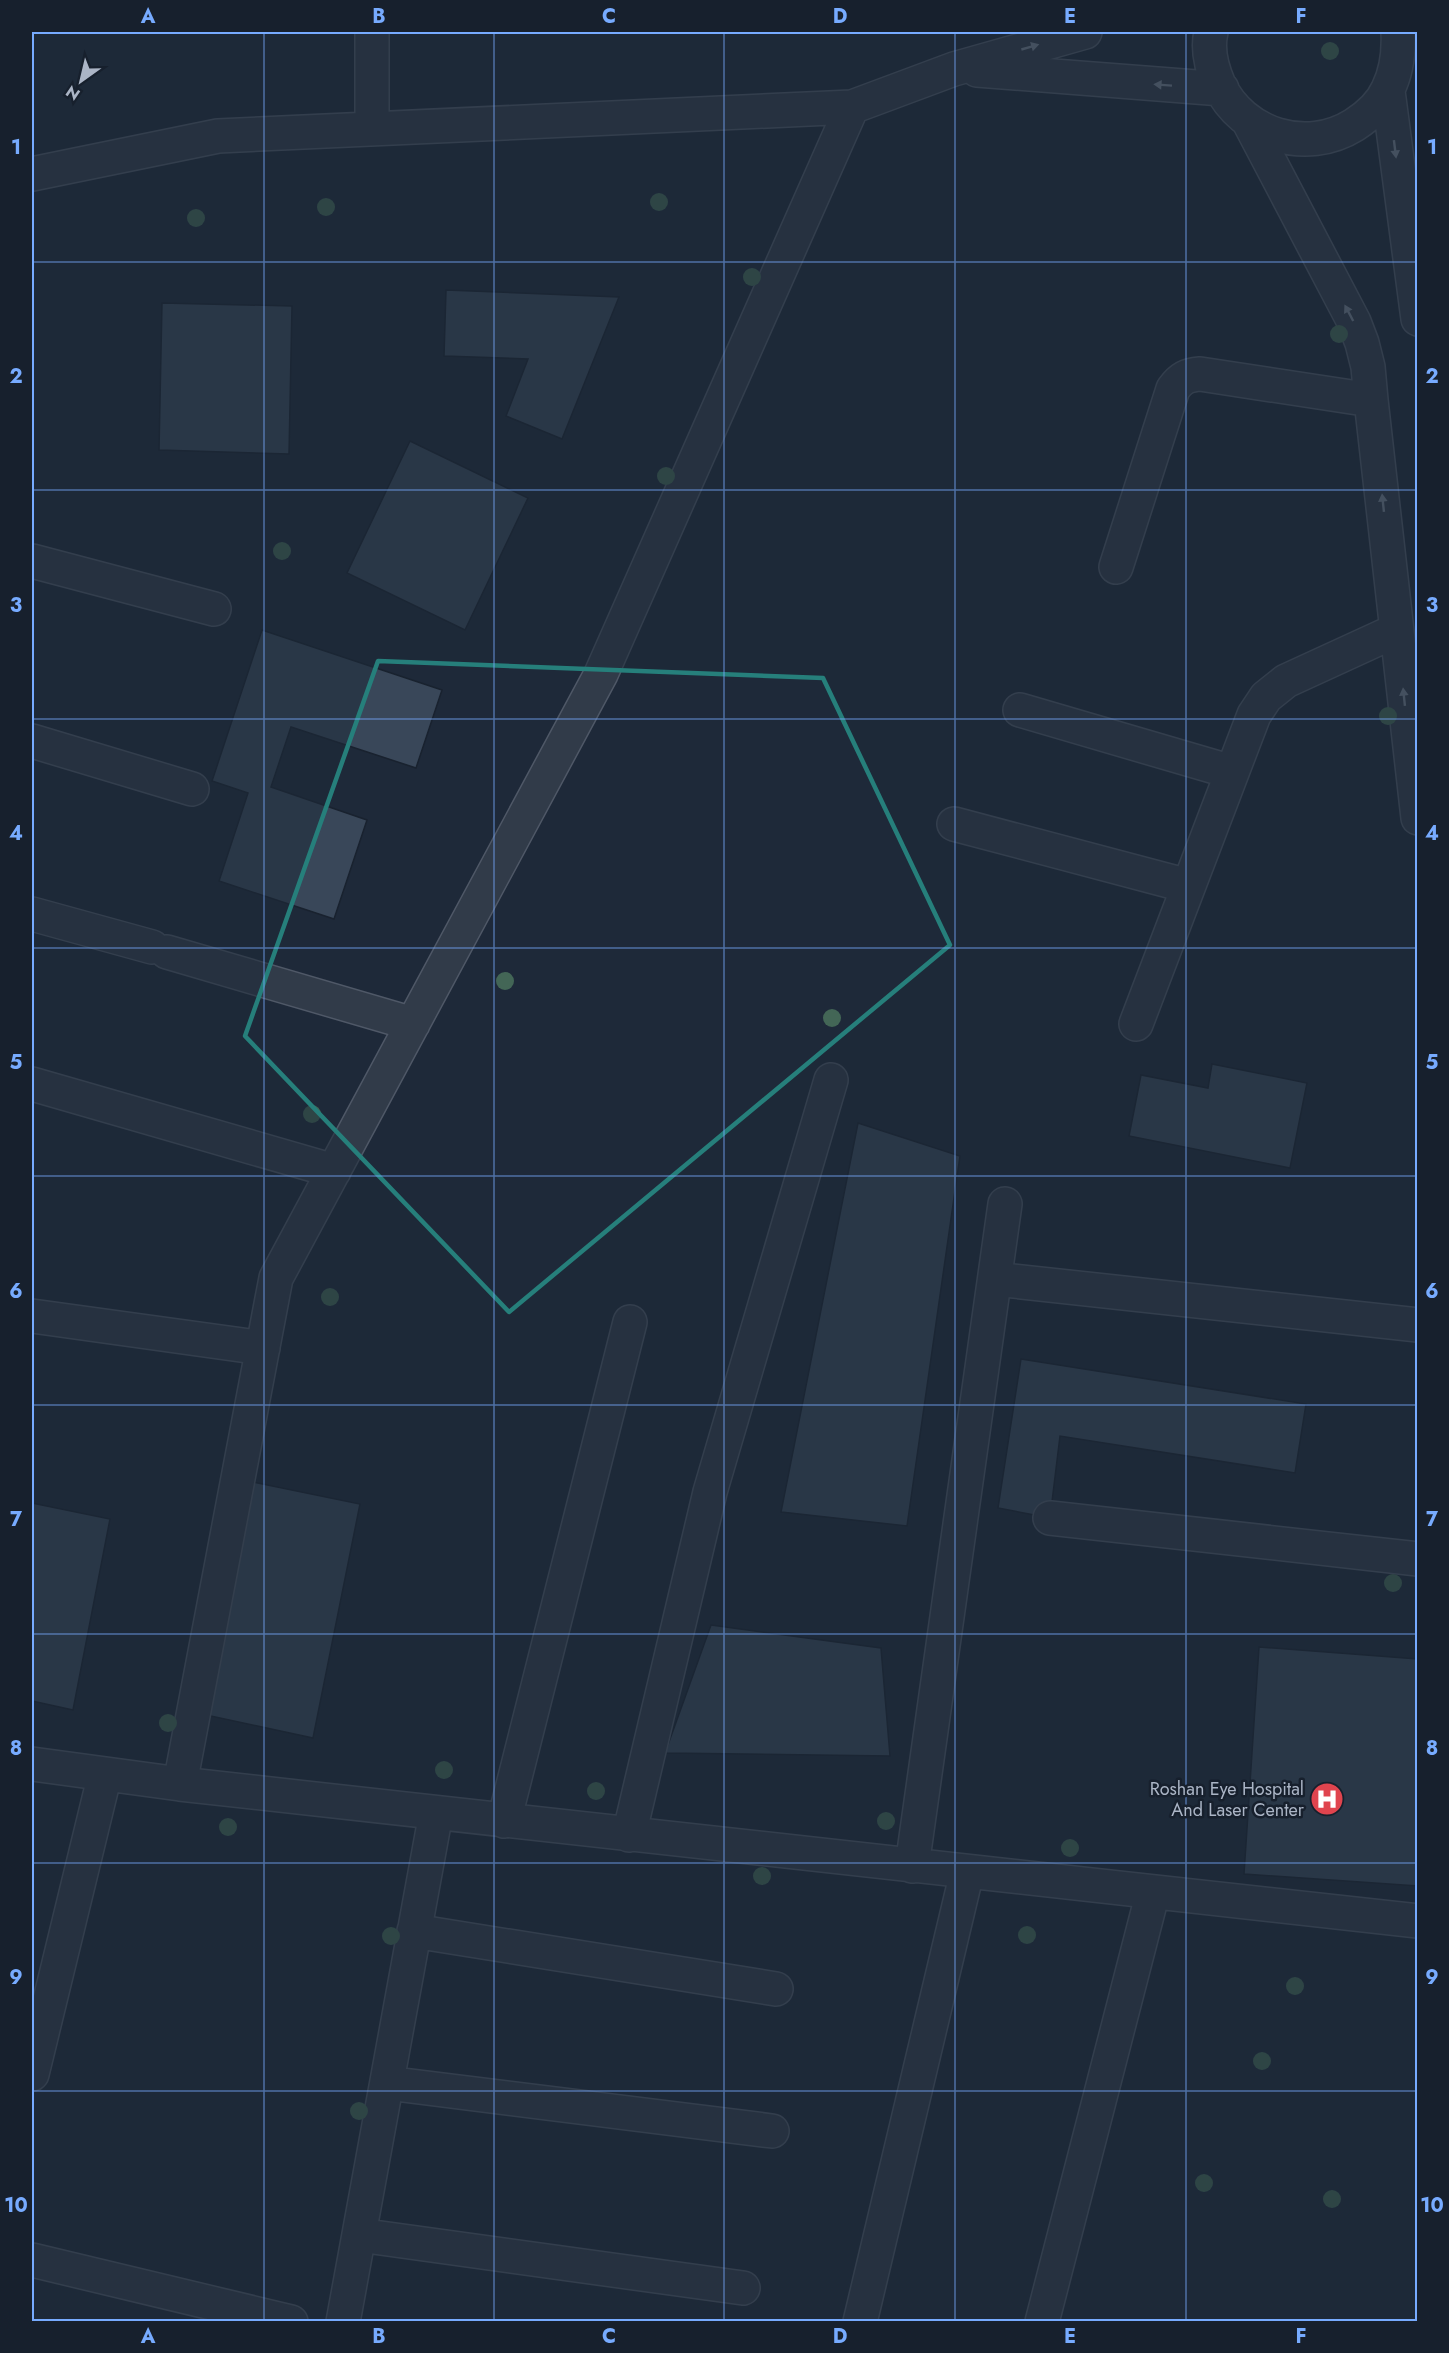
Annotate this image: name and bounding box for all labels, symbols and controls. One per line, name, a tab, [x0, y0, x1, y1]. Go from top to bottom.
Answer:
text: A	[140, 2, 156, 31]
text: B	[372, 2, 386, 31]
text: C	[602, 2, 616, 31]
text: D	[833, 2, 847, 31]
text: E	[1064, 2, 1076, 31]
text: F	[1295, 2, 1307, 31]
one-way arrow	[1022, 42, 1040, 51]
north arrow	[51, 51, 111, 111]
text: N	[61, 80, 85, 106]
one-way arrow	[1154, 80, 1173, 90]
text: 1	[11, 133, 21, 162]
text: 1	[1427, 133, 1437, 162]
one-way arrow	[1391, 139, 1400, 158]
one-way arrow	[1344, 304, 1354, 321]
text: 2	[9, 362, 23, 391]
text: 2	[1425, 362, 1439, 391]
one-way arrow	[1378, 494, 1388, 513]
text: 3	[10, 591, 22, 620]
text: 3	[1426, 591, 1438, 620]
one-way arrow	[1399, 688, 1409, 707]
text: 4	[9, 819, 23, 848]
text: 4	[1425, 819, 1439, 848]
text: 5	[10, 1048, 23, 1077]
text: 5	[1426, 1048, 1439, 1077]
text: 6	[9, 1277, 23, 1306]
text: 6	[1425, 1277, 1439, 1306]
text: 7	[10, 1505, 23, 1534]
text: 7	[1426, 1505, 1439, 1534]
text: 8	[10, 1734, 22, 1763]
text: 8	[1426, 1734, 1438, 1763]
place label: Roshan Eye Hospital And Laser Center	[1150, 1776, 1305, 1823]
hospital icon: Roshan Eye Hospital And Laser Center	[1309, 1781, 1345, 1817]
text: 9	[9, 1963, 23, 1992]
text: 9	[1425, 1963, 1439, 1992]
text: 10	[4, 2191, 28, 2220]
text: 10	[1420, 2191, 1444, 2220]
text: A	[140, 2322, 156, 2351]
text: B	[372, 2322, 386, 2351]
text: C	[602, 2322, 616, 2351]
text: D	[833, 2322, 847, 2351]
text: E	[1064, 2322, 1076, 2351]
text: F	[1295, 2322, 1307, 2351]

